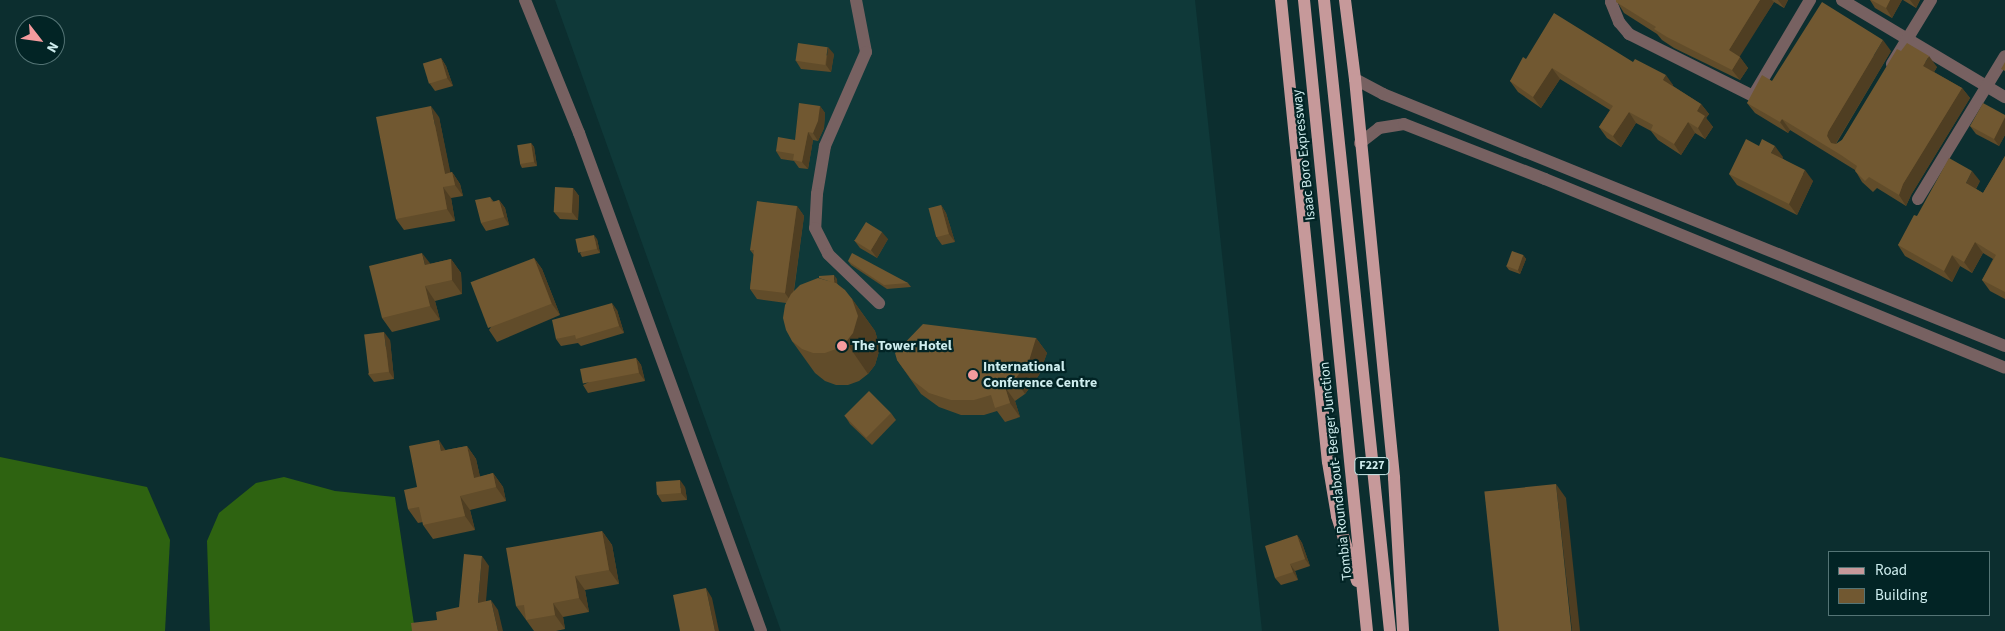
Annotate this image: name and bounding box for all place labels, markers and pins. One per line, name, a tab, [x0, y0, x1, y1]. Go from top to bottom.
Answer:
place label: The Tower Hotel	[852, 338, 952, 354]
marker: The Tower Hotel	[836, 340, 848, 352]
place label: International Conference Centre	[983, 359, 1097, 392]
marker: International Conference Centre	[967, 369, 979, 381]

